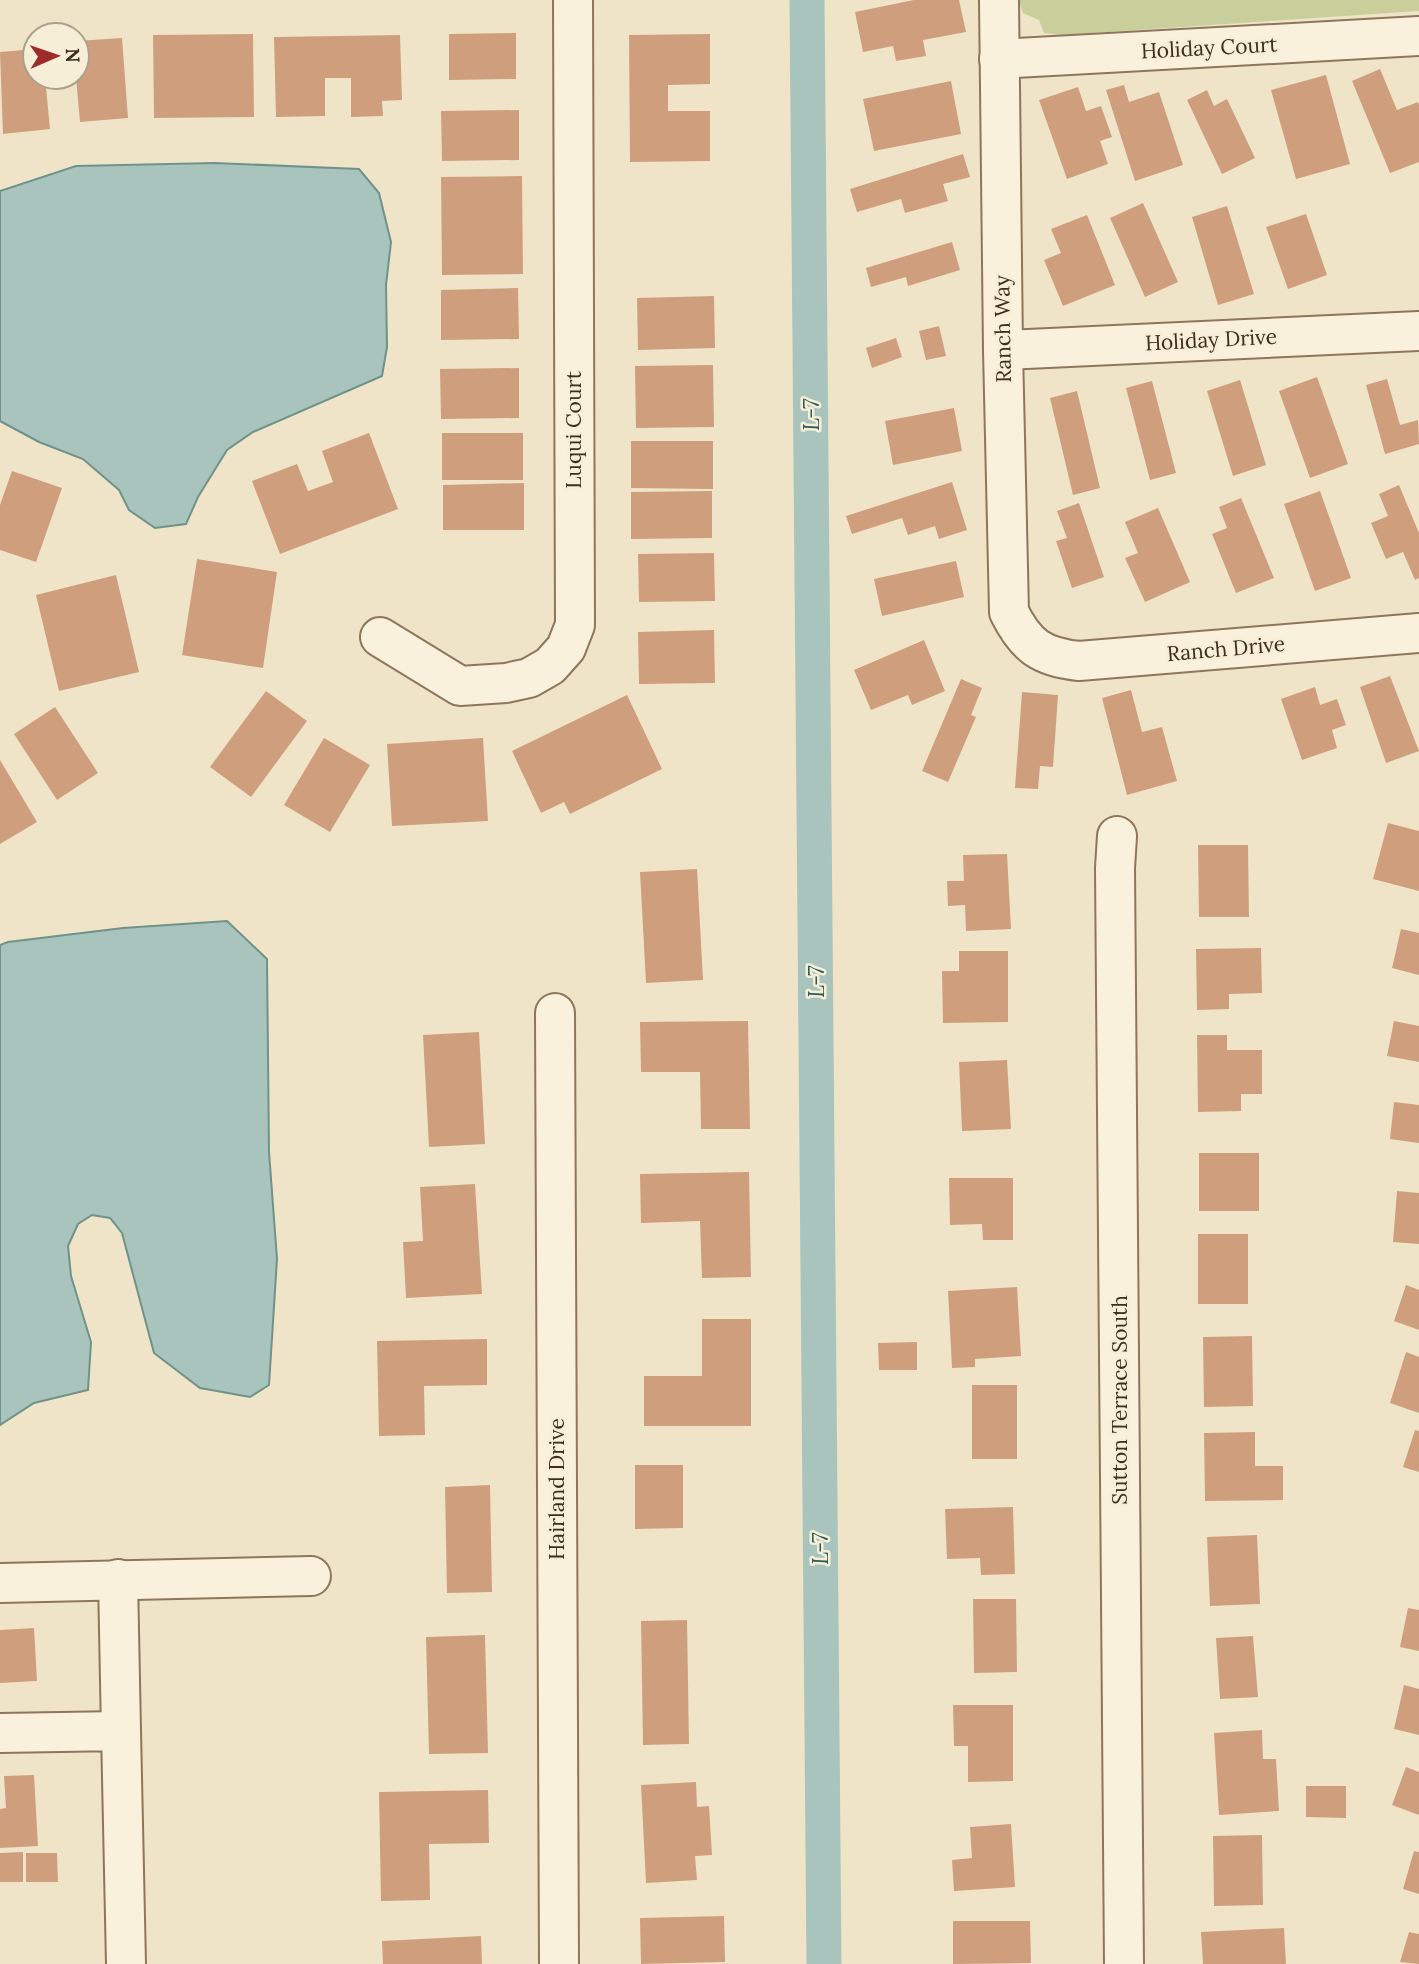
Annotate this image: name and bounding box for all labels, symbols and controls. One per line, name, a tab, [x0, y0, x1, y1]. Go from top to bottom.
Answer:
north arrow	[21, 21, 91, 91]
street label: Holiday Court	[1140, 30, 1279, 65]
text: N	[61, 48, 85, 63]
street label: Ranch Way	[988, 275, 1017, 383]
street label: Holiday Drive	[1144, 323, 1278, 356]
street label: Luqui Court	[560, 370, 587, 489]
water label: L-7	[796, 398, 825, 431]
street label: Ranch Drive	[1166, 630, 1286, 667]
water label: L-7	[801, 965, 830, 998]
street label: Sutton Terrace South	[1106, 1295, 1133, 1505]
street label: Hairland Drive	[543, 1418, 570, 1560]
water label: L-7	[805, 1532, 834, 1565]

